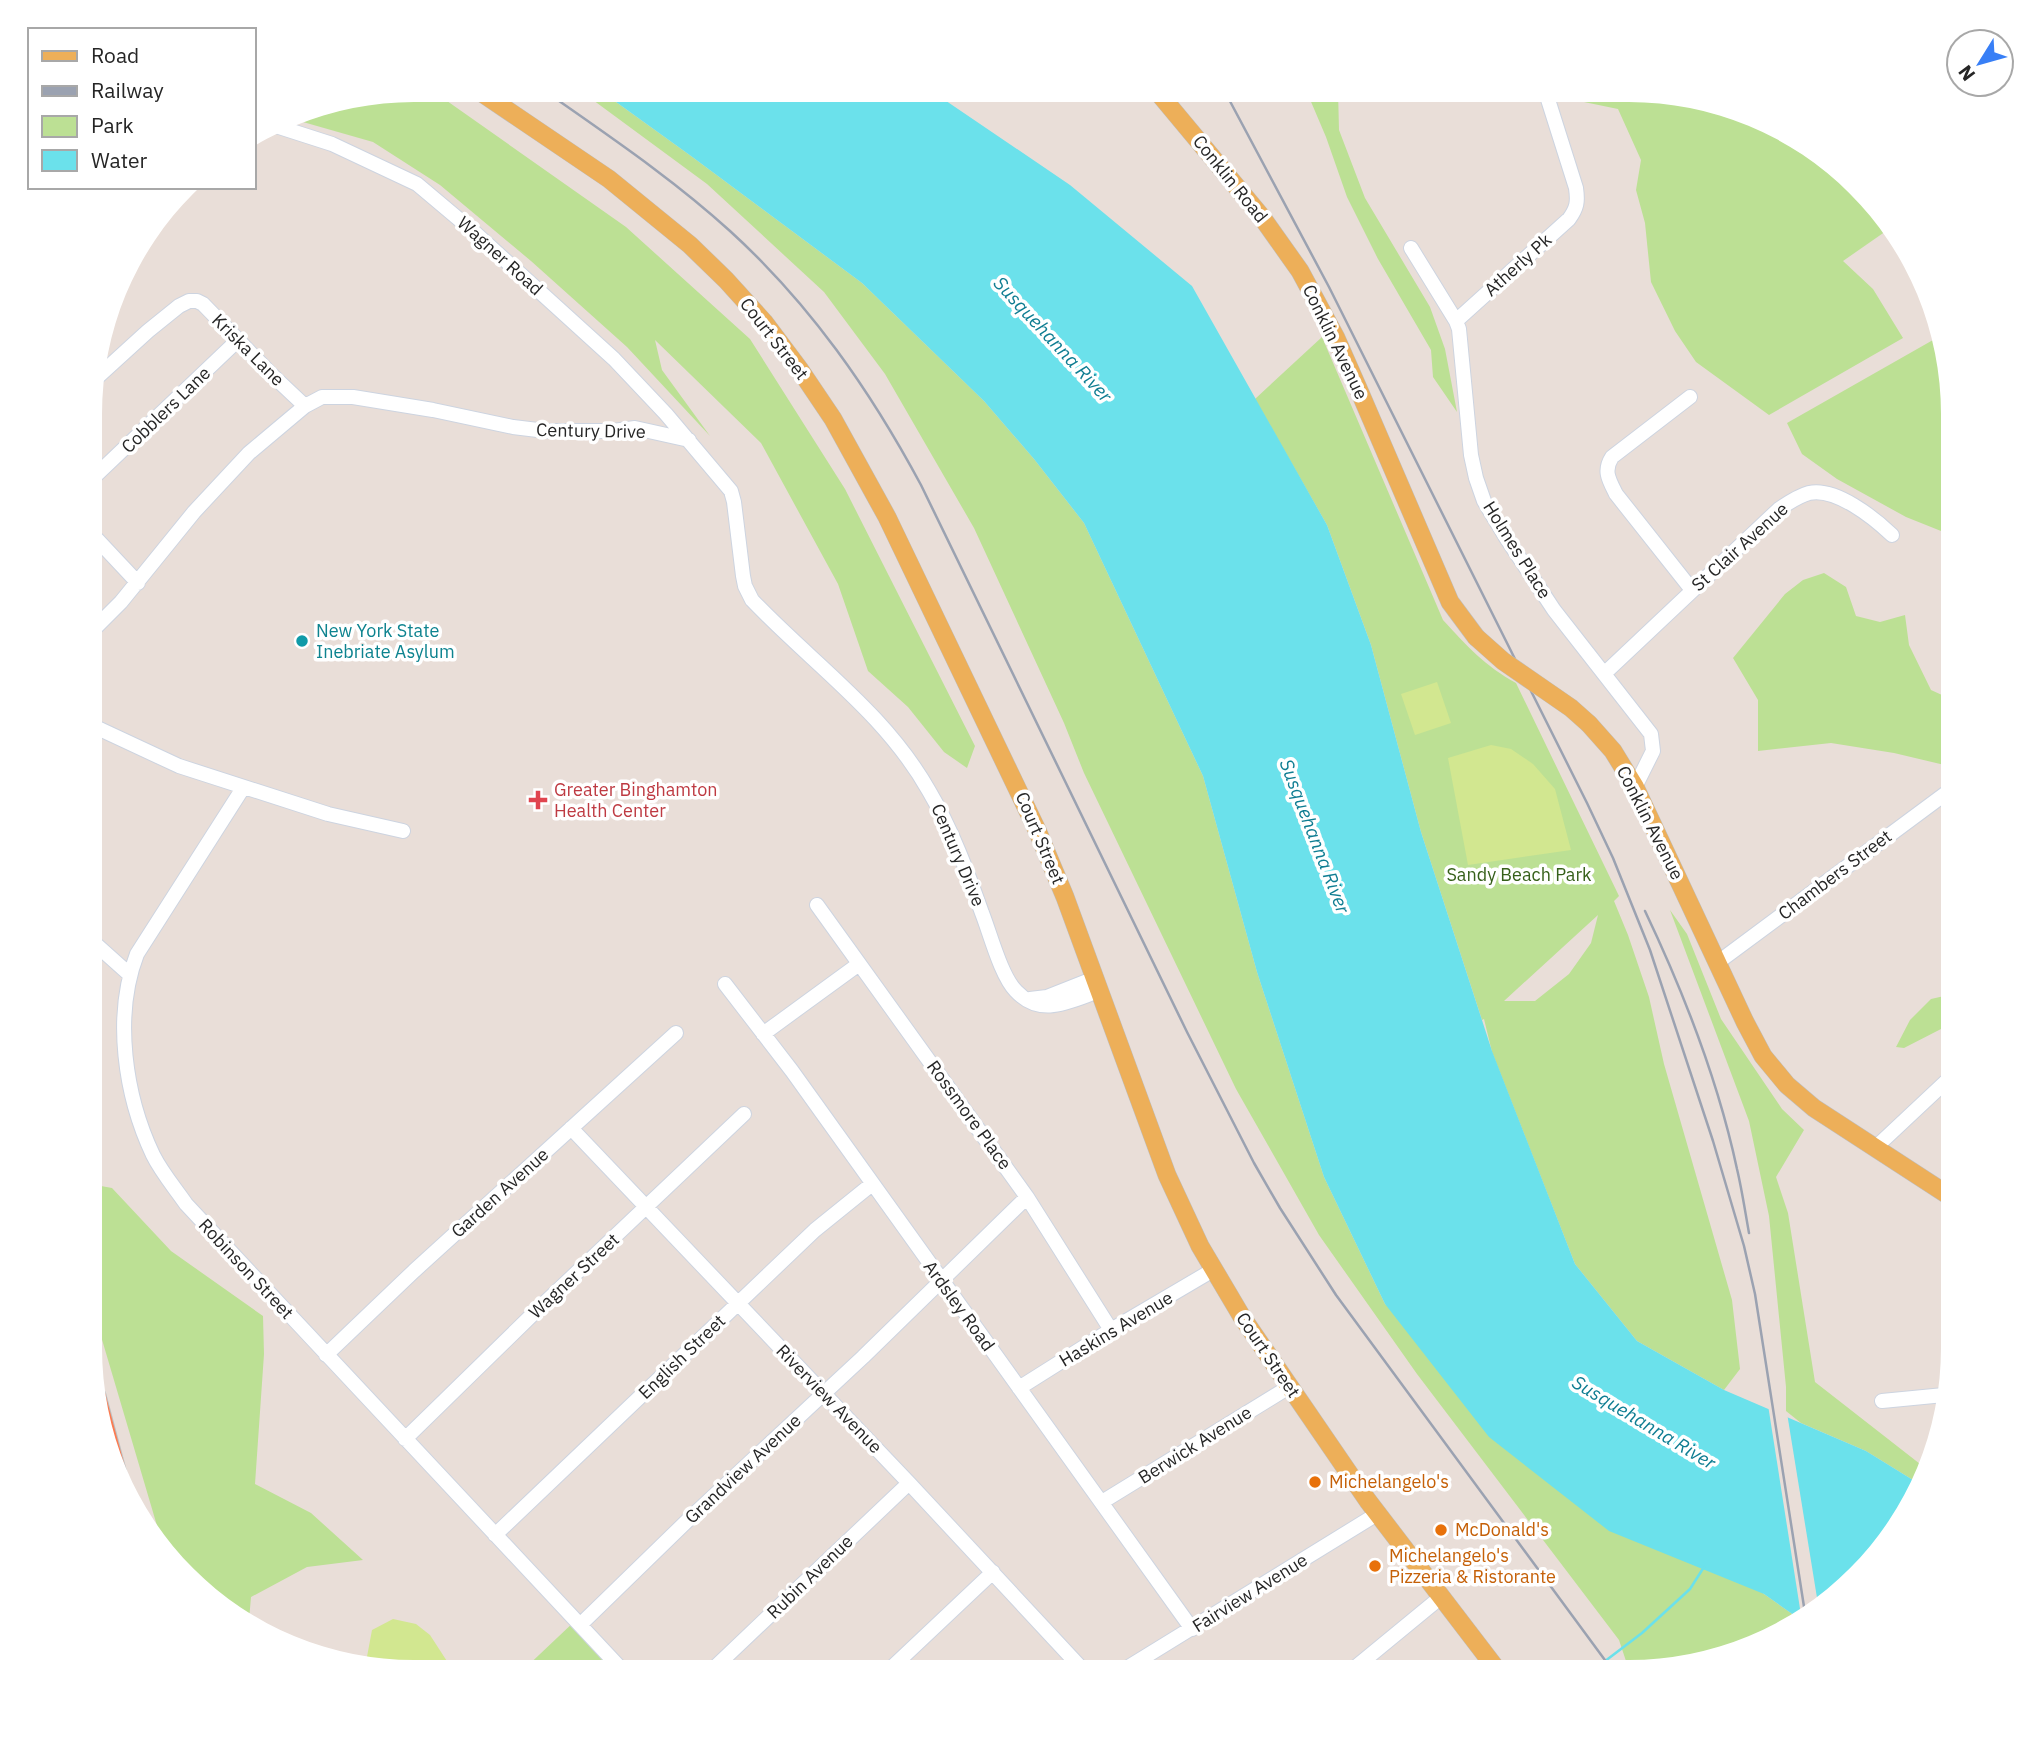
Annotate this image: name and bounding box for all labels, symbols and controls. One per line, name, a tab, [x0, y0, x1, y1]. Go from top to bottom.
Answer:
legend	[28, 28, 256, 189]
north arrow	[1945, 28, 2015, 98]
text: Road	[91, 41, 139, 69]
text: N	[1953, 61, 1980, 86]
text: Railway	[91, 76, 164, 104]
text: Park	[91, 111, 134, 139]
street label: Conklin Road	[1188, 130, 1273, 227]
text: Water	[91, 146, 148, 174]
street label: Wagner Road	[453, 211, 548, 300]
street label: Atherly Pk	[1479, 228, 1557, 301]
water label: Susquehanna River	[989, 271, 1118, 408]
street label: Conklin Avenue	[1298, 281, 1373, 403]
street label: Court Street	[735, 293, 814, 384]
street label: Kriska Lane	[207, 309, 289, 391]
street label: Cobblers Lane	[116, 361, 215, 458]
street label: Century Drive	[536, 418, 646, 443]
street label: Holmes Place	[1478, 497, 1557, 603]
street label: St Clair Avenue	[1687, 497, 1793, 596]
place label: New York State Inebriate Asylum	[316, 619, 455, 663]
marker: New York State Inebriate Asylum	[294, 633, 310, 649]
water label: Susquehanna River	[1275, 755, 1356, 918]
street label: Conklin Avenue	[1612, 762, 1689, 884]
place label: Greater Binghamton Health Center	[554, 778, 718, 822]
street label: Court Street	[1011, 788, 1070, 887]
marker: Greater Binghamton Health Center	[528, 790, 548, 810]
street label: Century Drive	[926, 800, 991, 910]
street label: Chambers Street	[1773, 824, 1896, 925]
park label: Sandy Beach Park	[1446, 863, 1592, 886]
street label: Rossmore Place	[922, 1056, 1017, 1174]
street label: Garden Avenue	[446, 1143, 553, 1242]
street label: Robinson Street	[194, 1214, 299, 1324]
street label: Wagner Street	[524, 1228, 624, 1323]
street label: Ardsley Road	[919, 1256, 1000, 1356]
street label: Haskins Avenue	[1055, 1286, 1177, 1372]
street label: Court Street	[1231, 1308, 1305, 1402]
street label: English Street	[633, 1309, 730, 1404]
street label: Riverview Avenue	[772, 1339, 887, 1458]
water label: Susquehanna River	[1568, 1370, 1721, 1475]
street label: Berwick Avenue	[1134, 1400, 1256, 1489]
street label: Grandview Avenue	[680, 1409, 806, 1528]
place label: Michelangelo's	[1329, 1470, 1449, 1493]
marker: Michelangelo's	[1307, 1474, 1323, 1490]
place label: McDonald's	[1455, 1518, 1549, 1541]
marker: McDonald's	[1433, 1522, 1449, 1538]
street label: Rubin Avenue	[762, 1530, 858, 1624]
place label: Michelangelo's Pizzeria & Ristorante	[1389, 1544, 1556, 1588]
street label: Fairview Avenue	[1188, 1548, 1312, 1637]
marker: Michelangelo's Pizzeria & Ristorante	[1367, 1558, 1383, 1574]

